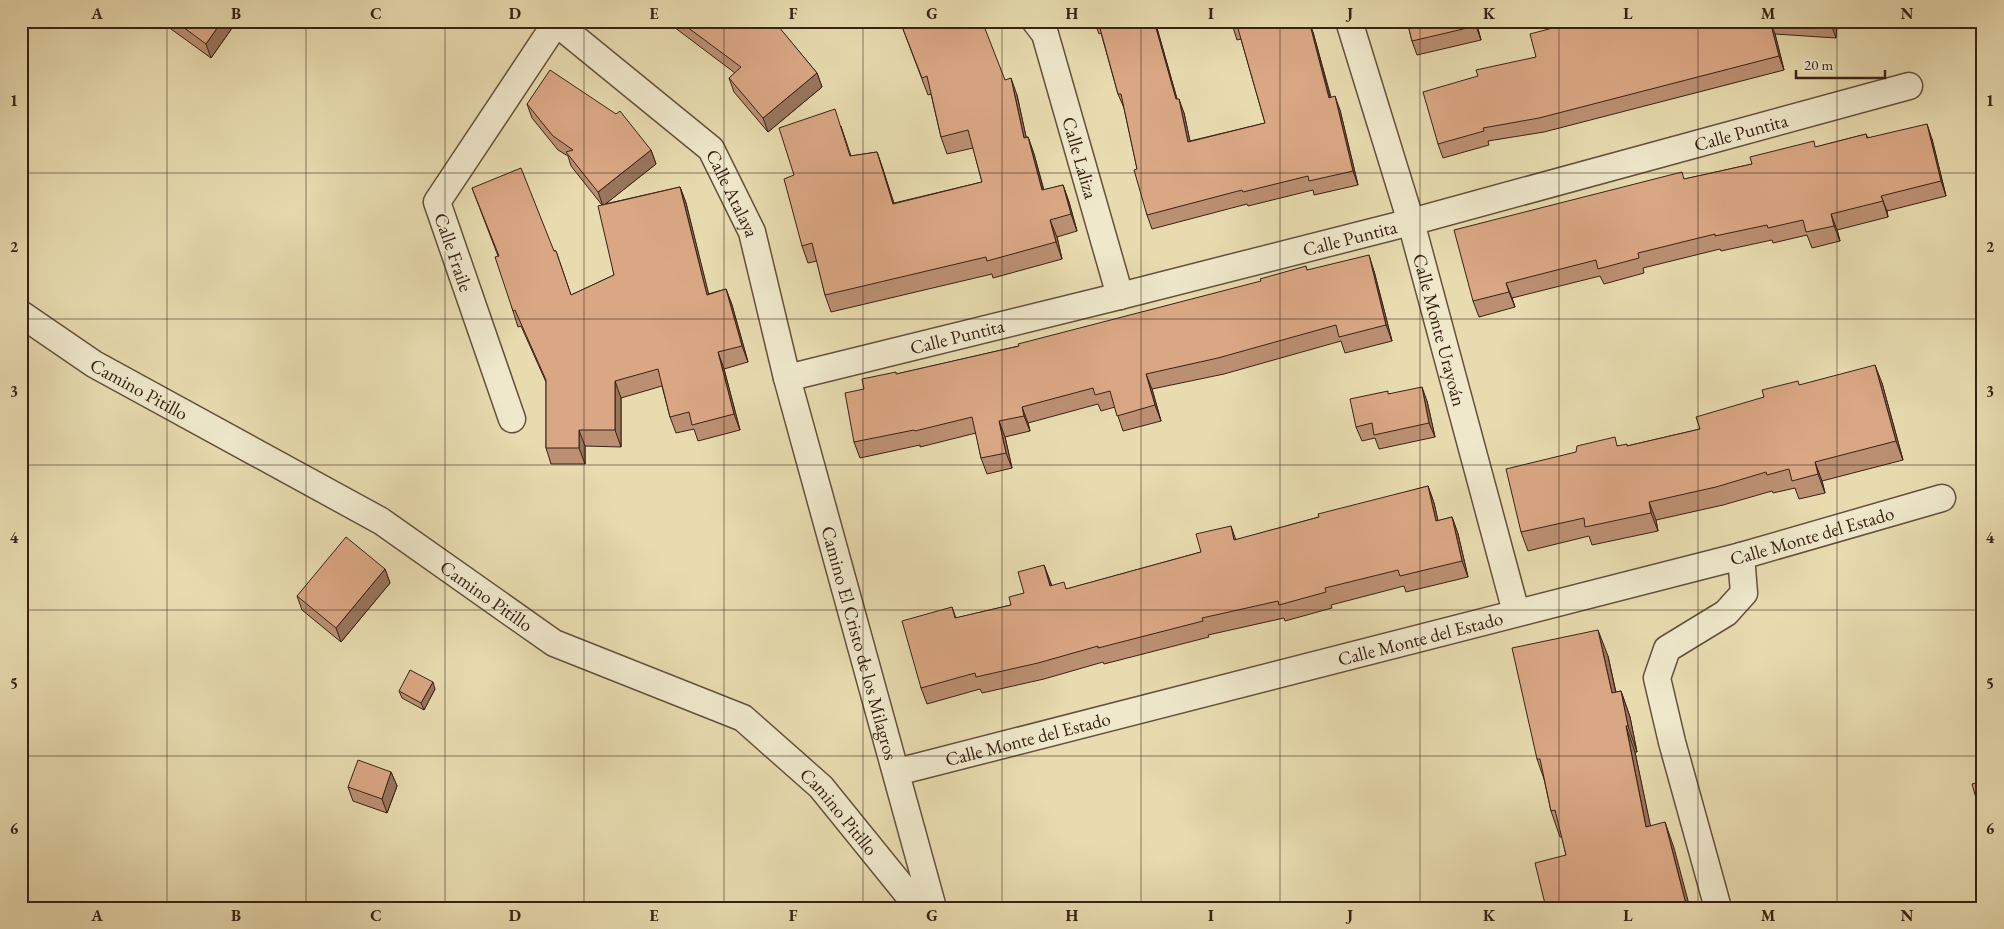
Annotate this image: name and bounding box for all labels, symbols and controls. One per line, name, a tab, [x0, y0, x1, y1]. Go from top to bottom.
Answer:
text: A	[90, 3, 103, 24]
text: B	[231, 3, 241, 24]
text: C	[370, 3, 382, 24]
text: D	[509, 3, 521, 24]
text: E	[649, 3, 659, 24]
text: F	[789, 3, 798, 24]
text: G	[926, 3, 938, 24]
text: H	[1066, 3, 1079, 24]
text: I	[1208, 3, 1214, 24]
text: J	[1345, 3, 1353, 24]
text: K	[1483, 3, 1496, 24]
text: L	[1623, 3, 1633, 24]
text: M	[1761, 3, 1776, 24]
text: N	[1901, 3, 1914, 24]
scale bar	[1796, 48, 1885, 80]
text: 20 m	[1804, 55, 1833, 74]
text: 1	[10, 90, 18, 111]
text: 1	[1986, 90, 1994, 111]
street label: Calle Puntita	[1691, 108, 1791, 157]
street label: Calle Laliza	[1056, 114, 1104, 202]
street label: Calle Atalaya	[700, 145, 765, 240]
street label: Calle Fraile	[428, 209, 479, 295]
street label: Calle Puntita	[1300, 214, 1400, 262]
text: 2	[10, 236, 19, 257]
text: 2	[1986, 236, 1995, 257]
street label: Calle Monte Urayoán	[1407, 251, 1472, 409]
street label: Calle Puntita	[907, 313, 1007, 360]
street label: Camino Pitillo	[86, 352, 192, 426]
text: 3	[10, 381, 18, 402]
text: 3	[1986, 381, 1994, 402]
street label: Calle Monte del Estado	[1727, 500, 1897, 571]
street label: Camino El Cristo de los Milagros	[815, 523, 904, 763]
text: 4	[10, 527, 19, 548]
text: 4	[1986, 527, 1995, 548]
street label: Camino Pitillo	[435, 555, 538, 637]
street label: Calle Monte del Estado	[1335, 605, 1506, 672]
text: 5	[10, 673, 18, 694]
text: 5	[1986, 673, 1994, 694]
street label: Calle Monte del Estado	[943, 706, 1113, 772]
street label: Camino Pitillo	[795, 762, 883, 861]
text: 6	[10, 818, 19, 839]
text: 6	[1986, 818, 1995, 839]
text: A	[90, 905, 103, 926]
text: B	[231, 905, 241, 926]
text: C	[370, 905, 382, 926]
text: D	[509, 905, 521, 926]
text: E	[649, 905, 659, 926]
text: F	[789, 905, 798, 926]
text: G	[926, 905, 938, 926]
text: H	[1066, 905, 1079, 926]
text: I	[1208, 905, 1214, 926]
text: J	[1345, 905, 1353, 926]
text: K	[1483, 905, 1496, 926]
text: L	[1623, 905, 1633, 926]
text: M	[1761, 905, 1776, 926]
text: N	[1901, 905, 1914, 926]

